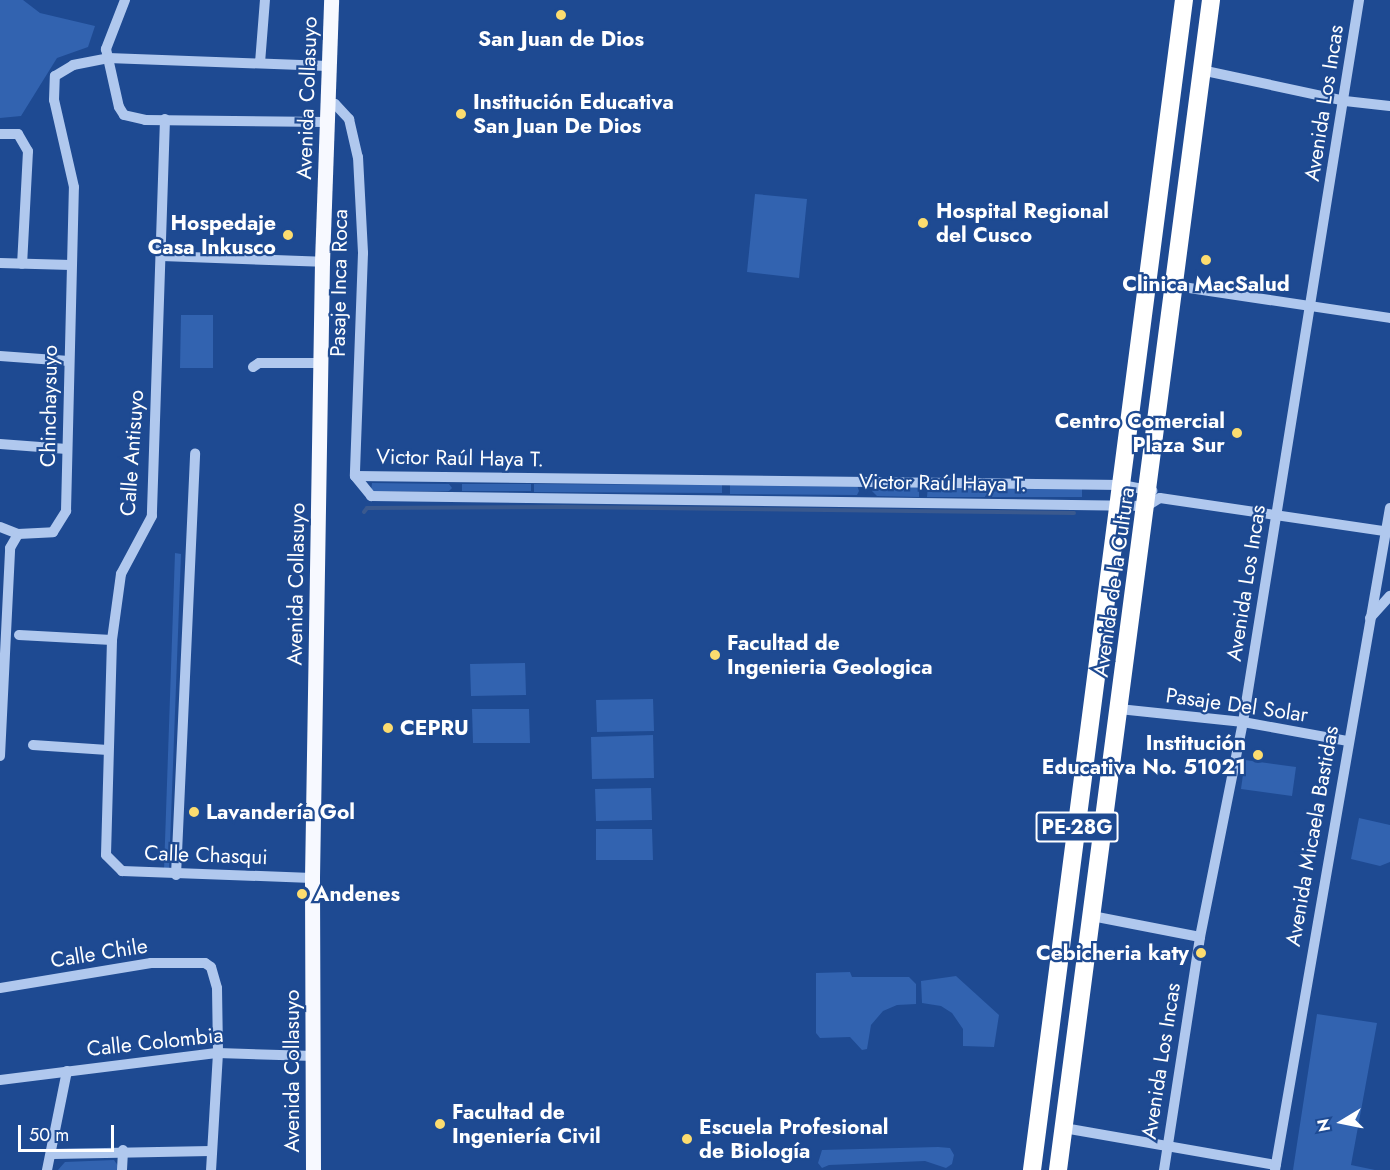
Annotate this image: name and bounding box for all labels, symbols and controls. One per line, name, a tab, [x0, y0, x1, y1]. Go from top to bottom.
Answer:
marker: San Juan de Dios	[552, 6, 570, 24]
street label: Avenida Collasuyo	[292, 16, 322, 180]
street label: Avenida Los Incas	[1299, 23, 1349, 183]
place label: San Juan de Dios	[478, 26, 644, 52]
place label: Institución Educativa San Juan De Dios	[473, 89, 674, 139]
marker: Institución Educativa San Juan De Dios	[454, 107, 468, 121]
place label: Hospital Regional del Cusco	[936, 198, 1109, 248]
street label: Pasaje Inca Roca	[325, 209, 353, 357]
place label: Hospedaje Casa Inkusco	[148, 210, 276, 260]
marker: Hospital Regional del Cusco	[914, 214, 932, 232]
marker: Hospedaje Casa Inkusco	[281, 228, 295, 242]
marker: Clinica MacSalud	[1197, 251, 1215, 269]
place label: Clinica MacSalud	[1122, 271, 1290, 297]
street label: Chinchaysuyo	[35, 345, 63, 467]
street label: Calle Antisuyo	[115, 389, 149, 517]
place label: Centro Comercial Plaza Sur	[1055, 408, 1225, 458]
marker: Centro Comercial Plaza Sur	[1230, 426, 1244, 440]
street label: Victor Raúl Haya T.	[376, 444, 544, 472]
street label: Victor Raúl Haya T.	[859, 469, 1027, 497]
street label: Avenida de la Cultura	[1088, 486, 1140, 678]
street label: Avenida Collasuyo	[282, 502, 310, 666]
street label: Avenida Los Incas	[1221, 503, 1271, 663]
place label: Facultad de Ingenieria Geologica	[727, 630, 932, 680]
marker: Facultad de Ingenieria Geologica	[708, 648, 722, 662]
street label: Pasaje Del Solar	[1164, 683, 1310, 727]
place label: CEPRU	[400, 715, 469, 741]
marker: CEPRU	[381, 721, 395, 735]
street label: Avenida Micaela Bastidas	[1280, 724, 1344, 948]
place label: Institución Educativa No. 51021	[1042, 730, 1246, 780]
marker: Institución Educativa No. 51021	[1251, 748, 1265, 762]
place label: Lavandería Gol	[206, 799, 355, 825]
marker: Lavandería Gol	[187, 805, 201, 819]
road number: PE-28G	[1035, 810, 1119, 844]
street label: Calle Chasqui	[144, 840, 268, 870]
place label: Andenes	[314, 881, 400, 907]
marker: Andenes	[295, 887, 309, 901]
street label: Calle Chile	[49, 933, 149, 973]
place label: Cebicheria katy	[1036, 940, 1189, 966]
marker: Cebicheria katy	[1194, 946, 1208, 960]
street label: Avenida Los Incas	[1136, 981, 1186, 1141]
street label: Avenida Collasuyo	[279, 990, 305, 1152]
street label: Calle Colombia	[85, 1022, 225, 1062]
north arrow	[1312, 1092, 1372, 1152]
place label: Facultad de Ingeniería Civil	[452, 1099, 601, 1149]
scale bar	[21, 1113, 117, 1151]
place label: Escuela Profesional de Biología	[699, 1114, 888, 1164]
marker: Facultad de Ingeniería Civil	[433, 1117, 447, 1131]
text: N	[1311, 1117, 1336, 1133]
text: 50 m	[29, 1122, 69, 1148]
marker: Escuela Profesional de Biología	[680, 1132, 694, 1146]

